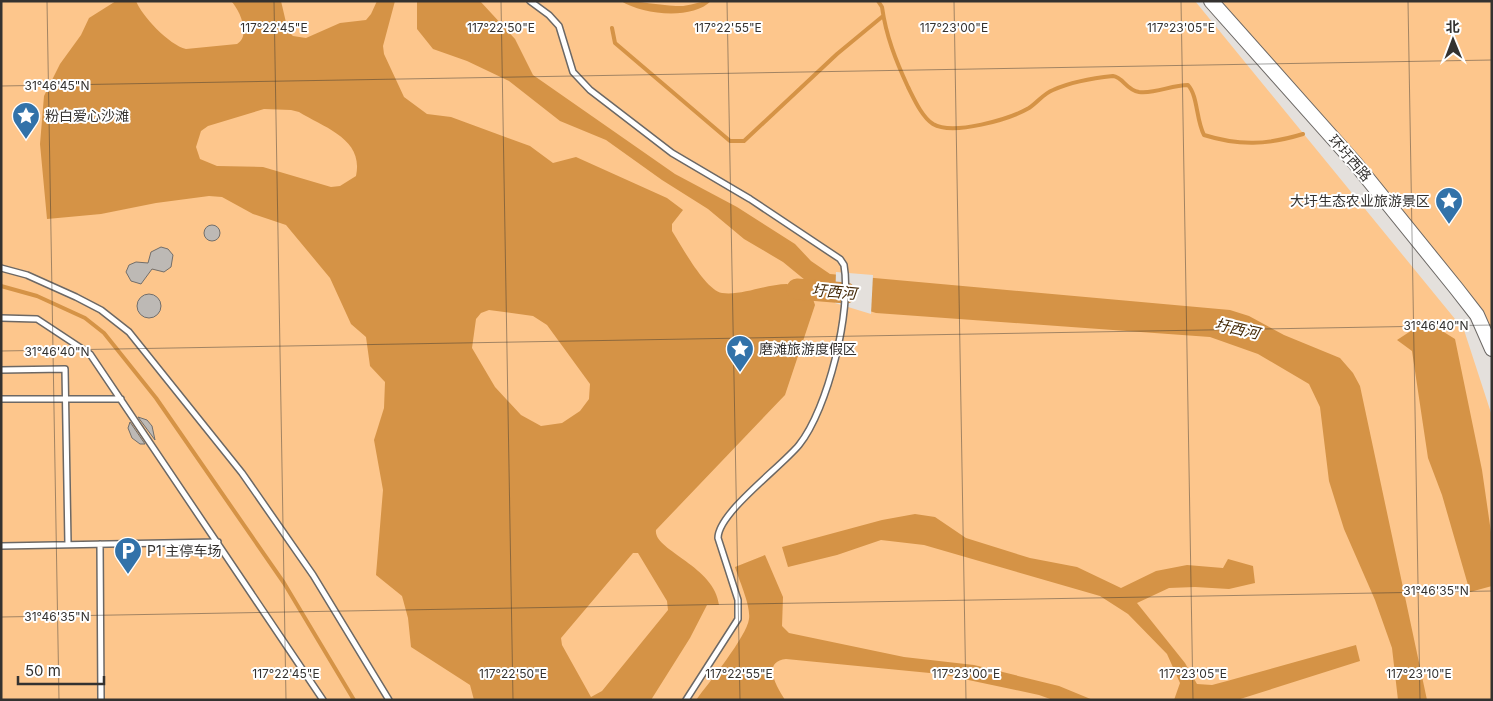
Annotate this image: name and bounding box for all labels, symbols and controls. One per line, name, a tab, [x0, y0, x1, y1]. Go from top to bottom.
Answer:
north arrow	[1428, 15, 1478, 65]
text: 北	[1446, 18, 1460, 35]
text: 117°22'45"E	[240, 20, 308, 35]
text: 117°22'50"E	[467, 20, 535, 35]
text: 117°22'55"E	[694, 20, 762, 35]
text: 117°23'00"E	[920, 20, 988, 35]
text: 117°23'05"E	[1147, 20, 1215, 35]
text: 31°46'45"N	[25, 78, 89, 93]
place icon: 粉白爱心沙滩	[11, 101, 41, 140]
place label: 粉白爱心沙滩	[45, 107, 129, 124]
street label: 环圩西路	[1326, 131, 1375, 184]
place icon: 大圩生态农业旅游景区	[1434, 186, 1464, 225]
place label: 大圩生态农业旅游景区	[1290, 192, 1430, 209]
water label: 圩西河	[811, 280, 860, 303]
water label: 圩西河	[1213, 314, 1264, 344]
text: 31°46'40"N	[1403, 318, 1469, 333]
place icon: 磨滩旅游度假区	[725, 334, 755, 373]
place label: 磨滩旅游度假区	[759, 340, 857, 357]
text: 31°46'40"N	[24, 344, 90, 359]
parking icon: P1 主停车场	[113, 536, 143, 575]
place label: P1 主停车场	[147, 542, 222, 559]
text: 31°46'35"N	[1403, 583, 1469, 598]
text: 31°46'35"N	[24, 609, 90, 624]
scale bar	[18, 654, 104, 686]
text: 50 m	[25, 661, 61, 680]
text: 117°22'45"E	[252, 666, 320, 681]
text: 117°22'50"E	[479, 666, 547, 681]
text: 117°22'55"E	[705, 666, 773, 681]
text: 117°23'00"E	[932, 666, 1000, 681]
text: 117°23'05"E	[1159, 666, 1227, 681]
text: 117°23'10"E	[1386, 666, 1452, 681]

